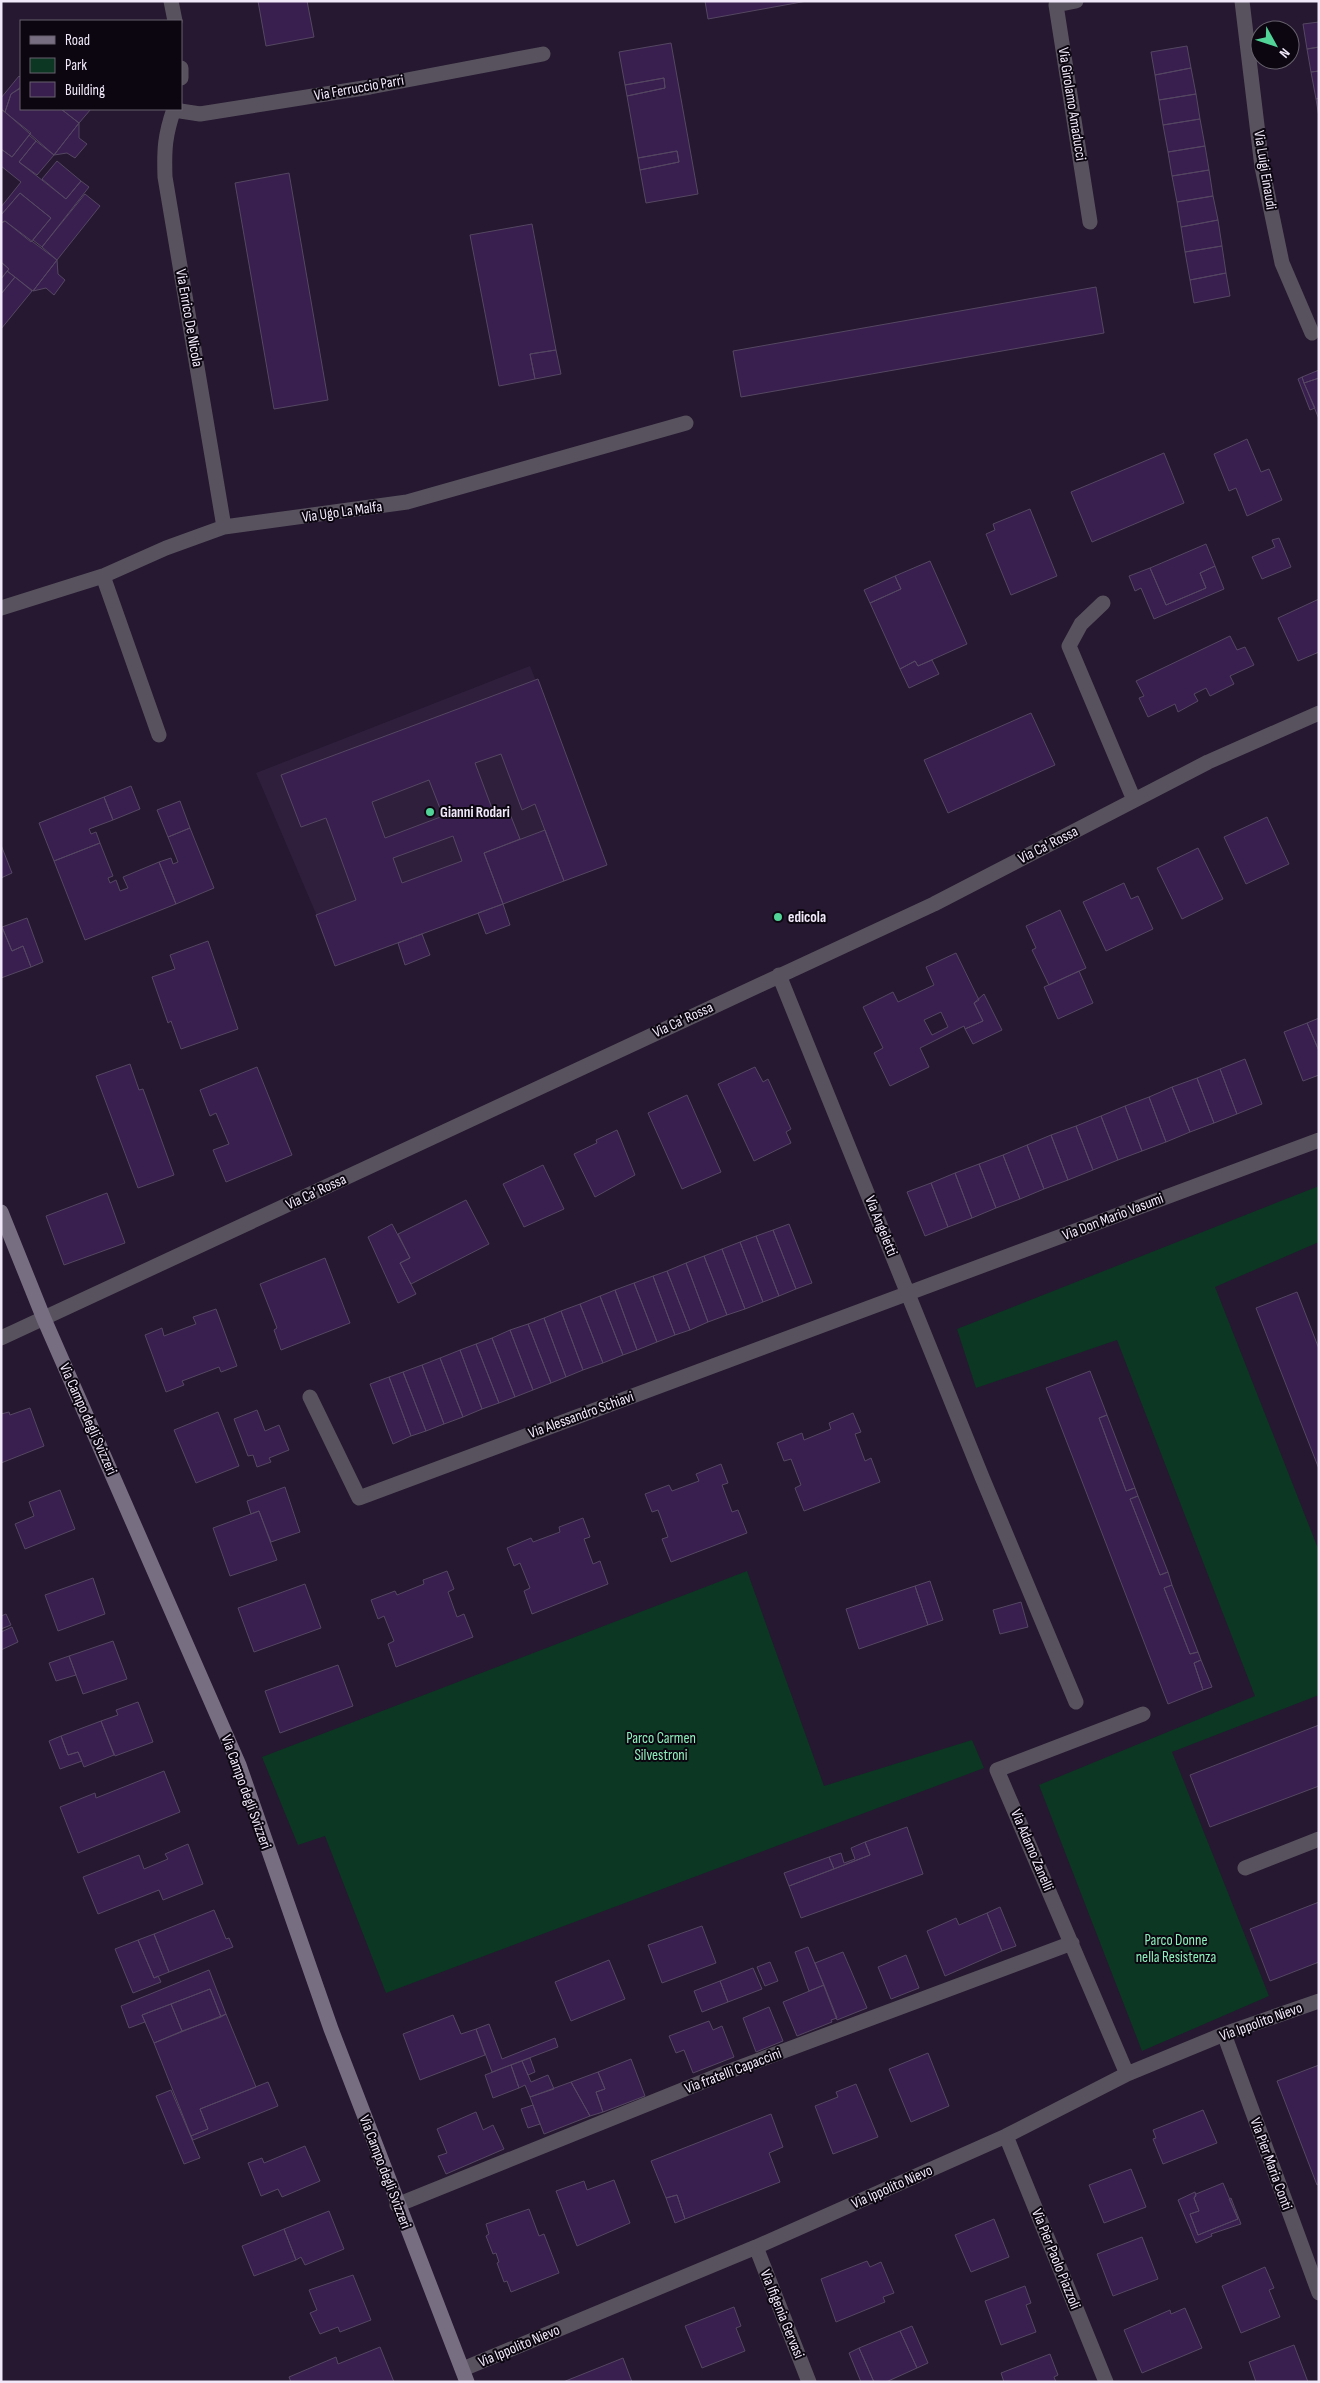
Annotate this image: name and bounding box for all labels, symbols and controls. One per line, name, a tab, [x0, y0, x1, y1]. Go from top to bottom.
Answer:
legend	[20, 20, 182, 110]
north arrow	[1250, 20, 1300, 70]
text: Road	[65, 31, 90, 50]
text: N	[1276, 45, 1293, 61]
street label: Via Girolamo Amaducci	[1054, 46, 1090, 162]
text: Park	[65, 56, 87, 75]
street label: Via Ferruccio Parri	[313, 71, 406, 105]
text: Building	[65, 81, 105, 100]
street label: Via Luigi Einaudi	[1249, 129, 1281, 211]
street label: Via Enrico De Nicola	[171, 268, 207, 369]
street label: Via Ugo La Malfa	[301, 497, 384, 527]
place label: Gianni Rodari	[440, 803, 510, 822]
marker: Gianni Rodari	[424, 806, 436, 818]
street label: Via Ca' Rossa	[1015, 822, 1081, 868]
place label: edicola	[788, 908, 826, 927]
marker: edicola	[772, 911, 784, 923]
street label: Via Ca' Rossa	[650, 998, 716, 1042]
street label: Via Ca' Rossa	[283, 1170, 349, 1214]
street label: Via Don Mario Vasumi	[1060, 1189, 1166, 1245]
street label: Via Angeletti	[860, 1193, 902, 1259]
street label: Via Campo degli Svizzeri	[55, 1360, 121, 1478]
street label: Via Alessandro Schiavi	[526, 1387, 636, 1443]
park label: Parco Carmen Silvestroni	[626, 1729, 696, 1765]
street label: Via Campo degli Svizzeri	[217, 1732, 276, 1852]
street label: Via Adamo Zanelli	[1006, 1806, 1058, 1894]
park label: Parco Donne nella Resistenza	[1136, 1931, 1217, 1967]
street label: Via Ippolito Nievo	[1217, 1998, 1305, 2046]
street label: Via fratelli Capaccini	[682, 2044, 784, 2098]
street label: Via Campo degli Svizzeri	[355, 2113, 415, 2232]
street label: Via Pier Maria Conti	[1246, 2115, 1297, 2213]
street label: Via Ippolito Nievo	[849, 2161, 935, 2213]
street label: Via Pier Paolo Piazzoli	[1027, 2206, 1085, 2312]
street label: Via Ifigenia Gervasi	[756, 2267, 809, 2361]
street label: Via Ippolito Nievo	[475, 2320, 563, 2372]

